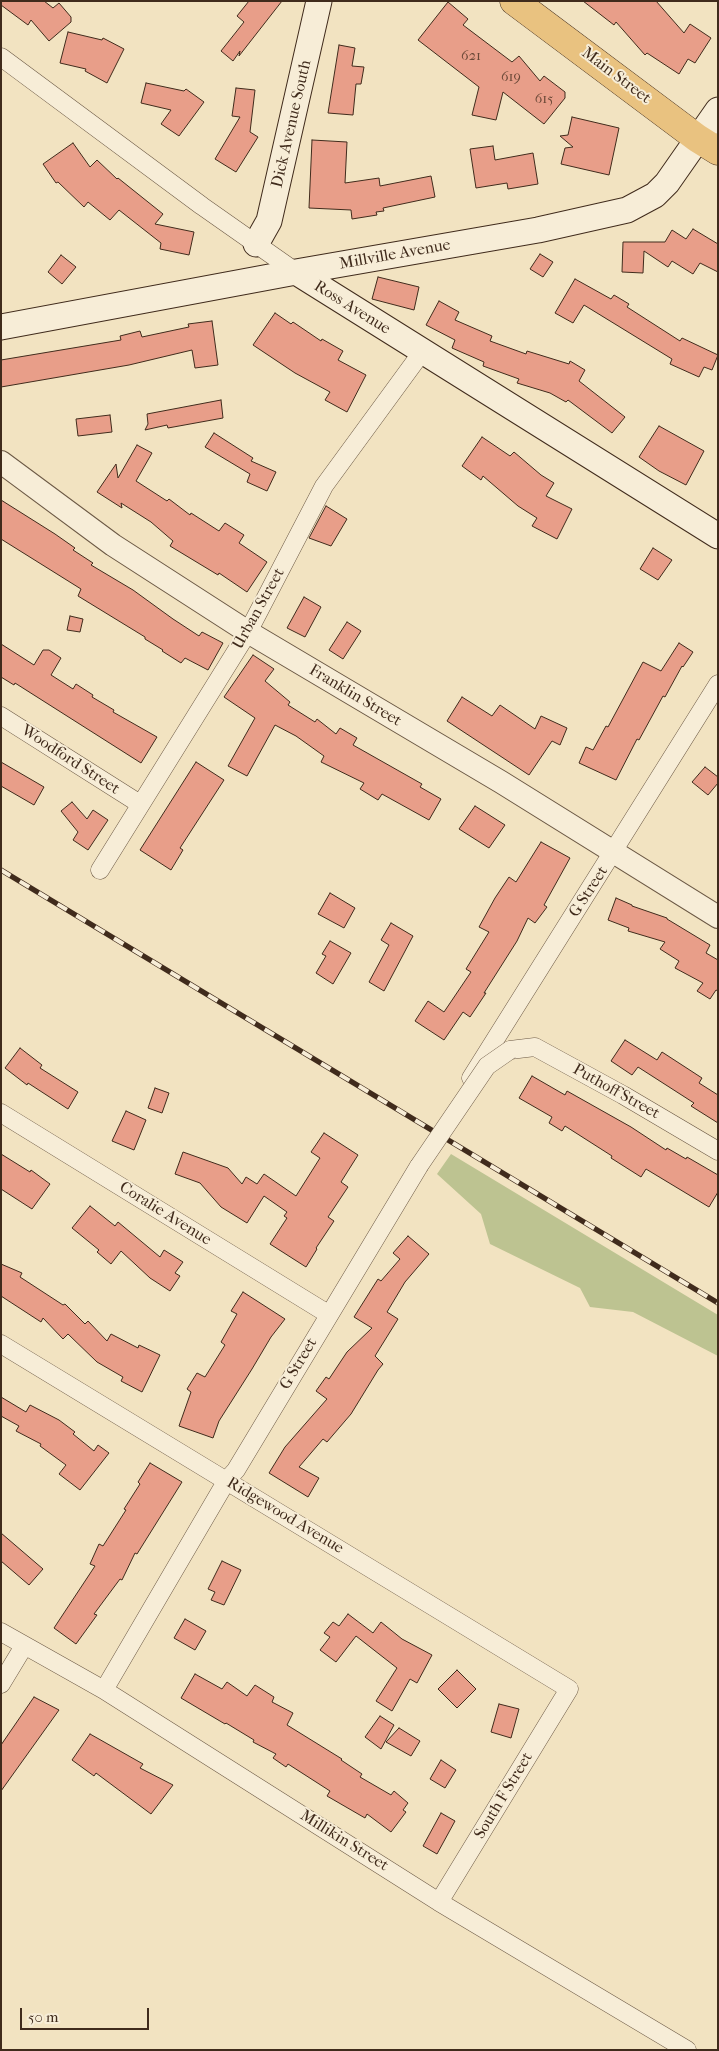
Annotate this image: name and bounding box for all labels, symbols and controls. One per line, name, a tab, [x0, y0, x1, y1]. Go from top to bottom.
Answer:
street label: Main Street	[578, 44, 654, 108]
house number: 621	[461, 49, 481, 65]
street label: Dick Avenue South	[268, 58, 316, 190]
house number: 619	[501, 70, 521, 86]
house number: 615	[535, 92, 553, 108]
street label: Millville Avenue	[338, 236, 452, 274]
street label: Ross Avenue	[310, 277, 394, 339]
street label: Urban Street	[229, 565, 289, 653]
street label: Franklin Street	[305, 661, 405, 731]
street label: Woodford Street	[17, 721, 123, 799]
street label: G Street	[565, 863, 613, 921]
street label: Puthoff Street	[569, 1060, 663, 1124]
street label: Coralie Avenue	[115, 1178, 215, 1250]
street label: G Street	[276, 1335, 322, 1393]
street label: Ridgewood Avenue	[223, 1474, 347, 1558]
street label: South F Street	[471, 1749, 537, 1843]
street label: Millikin Street	[296, 1806, 392, 1876]
scale bar	[22, 1998, 151, 2030]
text: 50 m	[28, 2008, 58, 2026]

